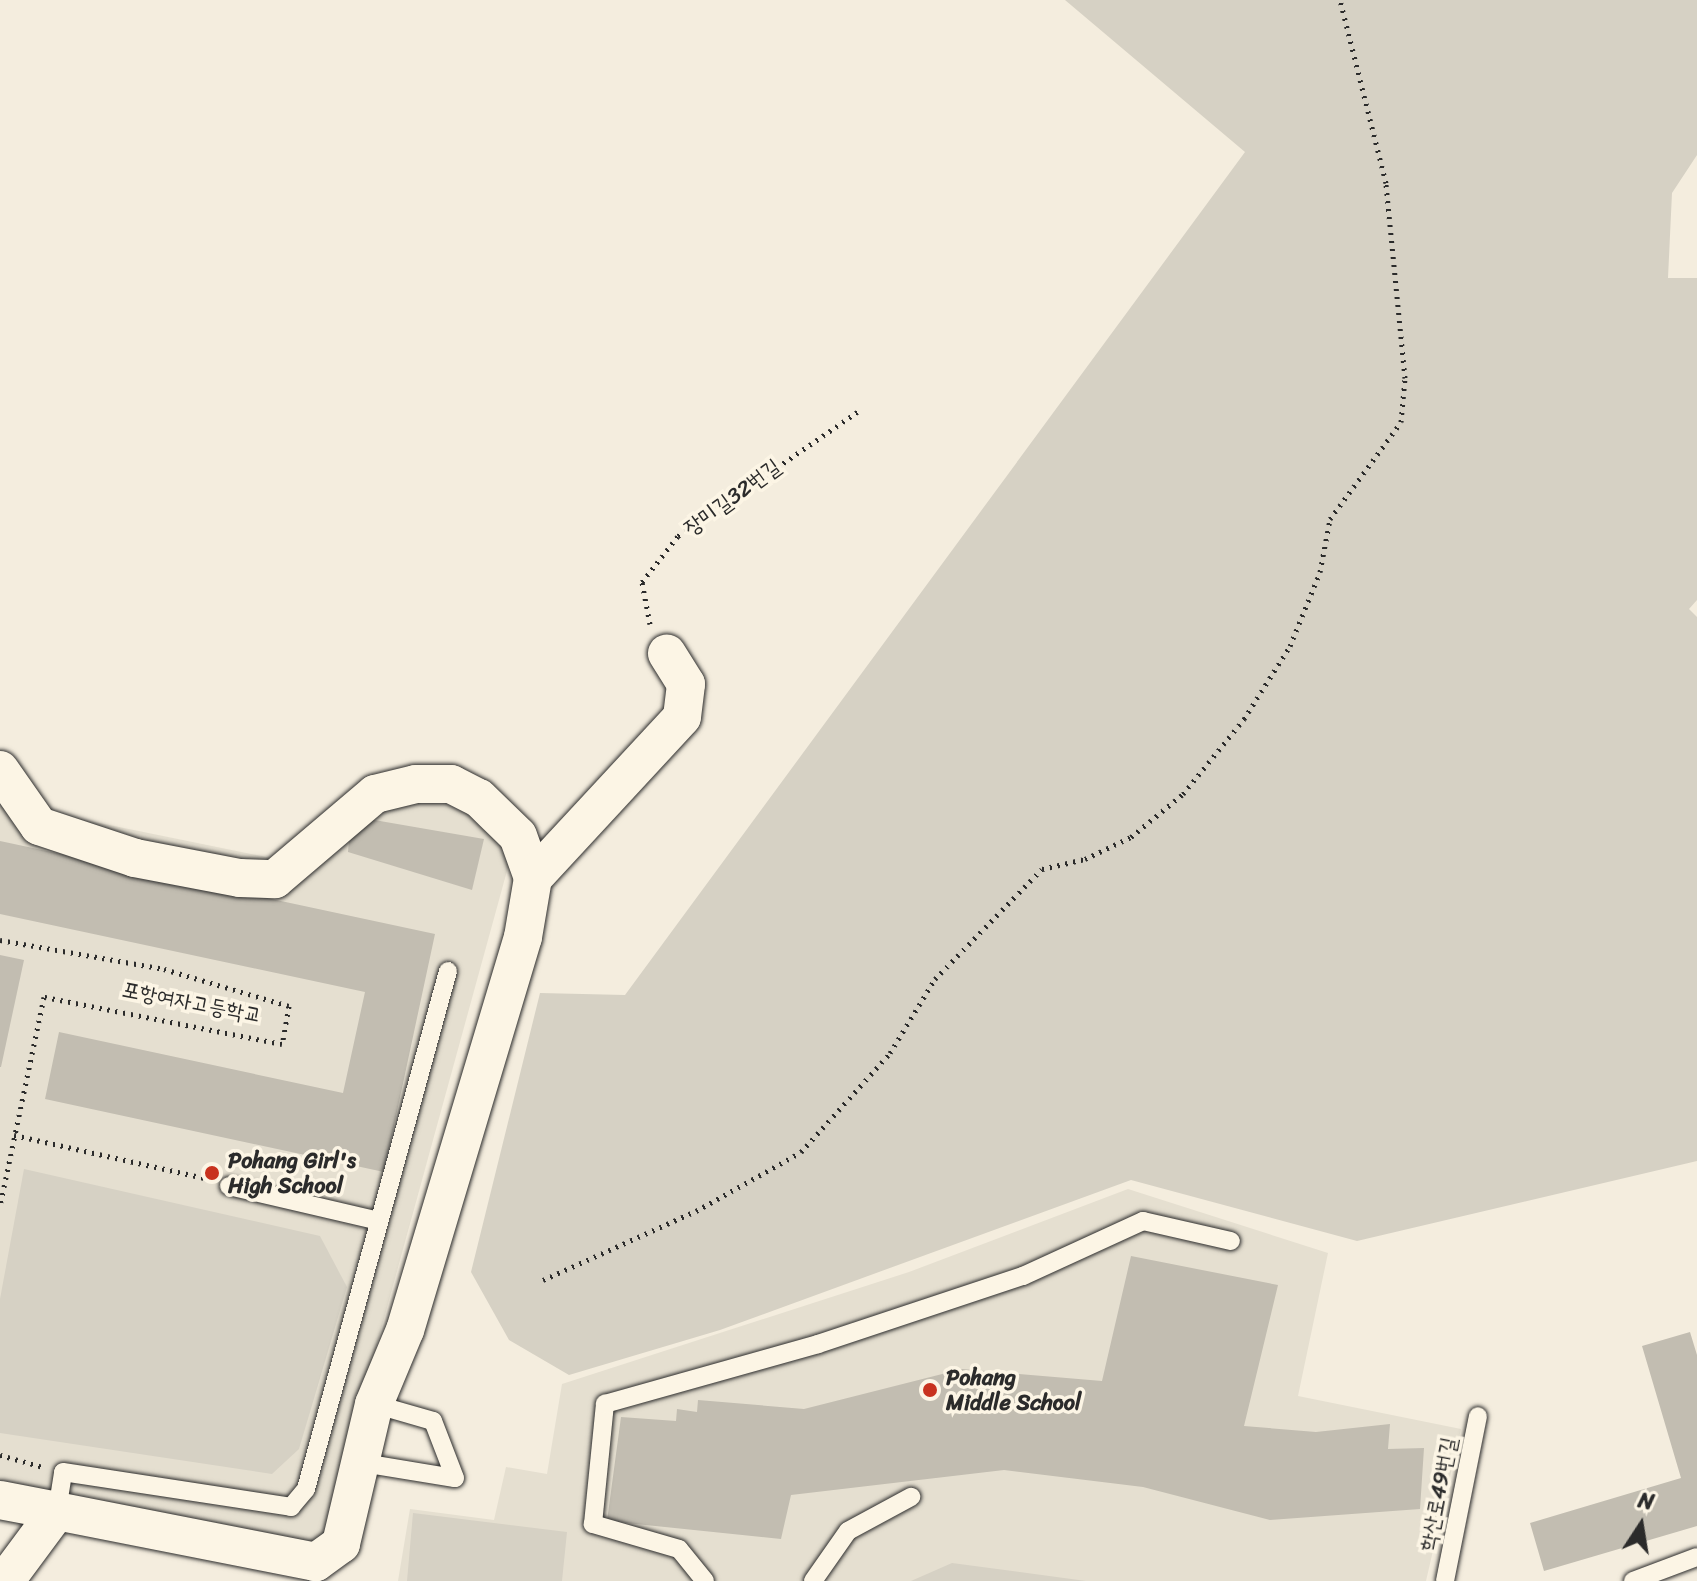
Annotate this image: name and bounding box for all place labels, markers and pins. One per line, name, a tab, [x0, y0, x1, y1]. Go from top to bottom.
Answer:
place label: Pohang Girl's High School	[228, 1147, 356, 1198]
marker: Pohang Girl's High School	[203, 1164, 221, 1182]
place label: Pohang Middle School	[946, 1364, 1081, 1416]
marker: Pohang Middle School	[921, 1381, 939, 1399]

